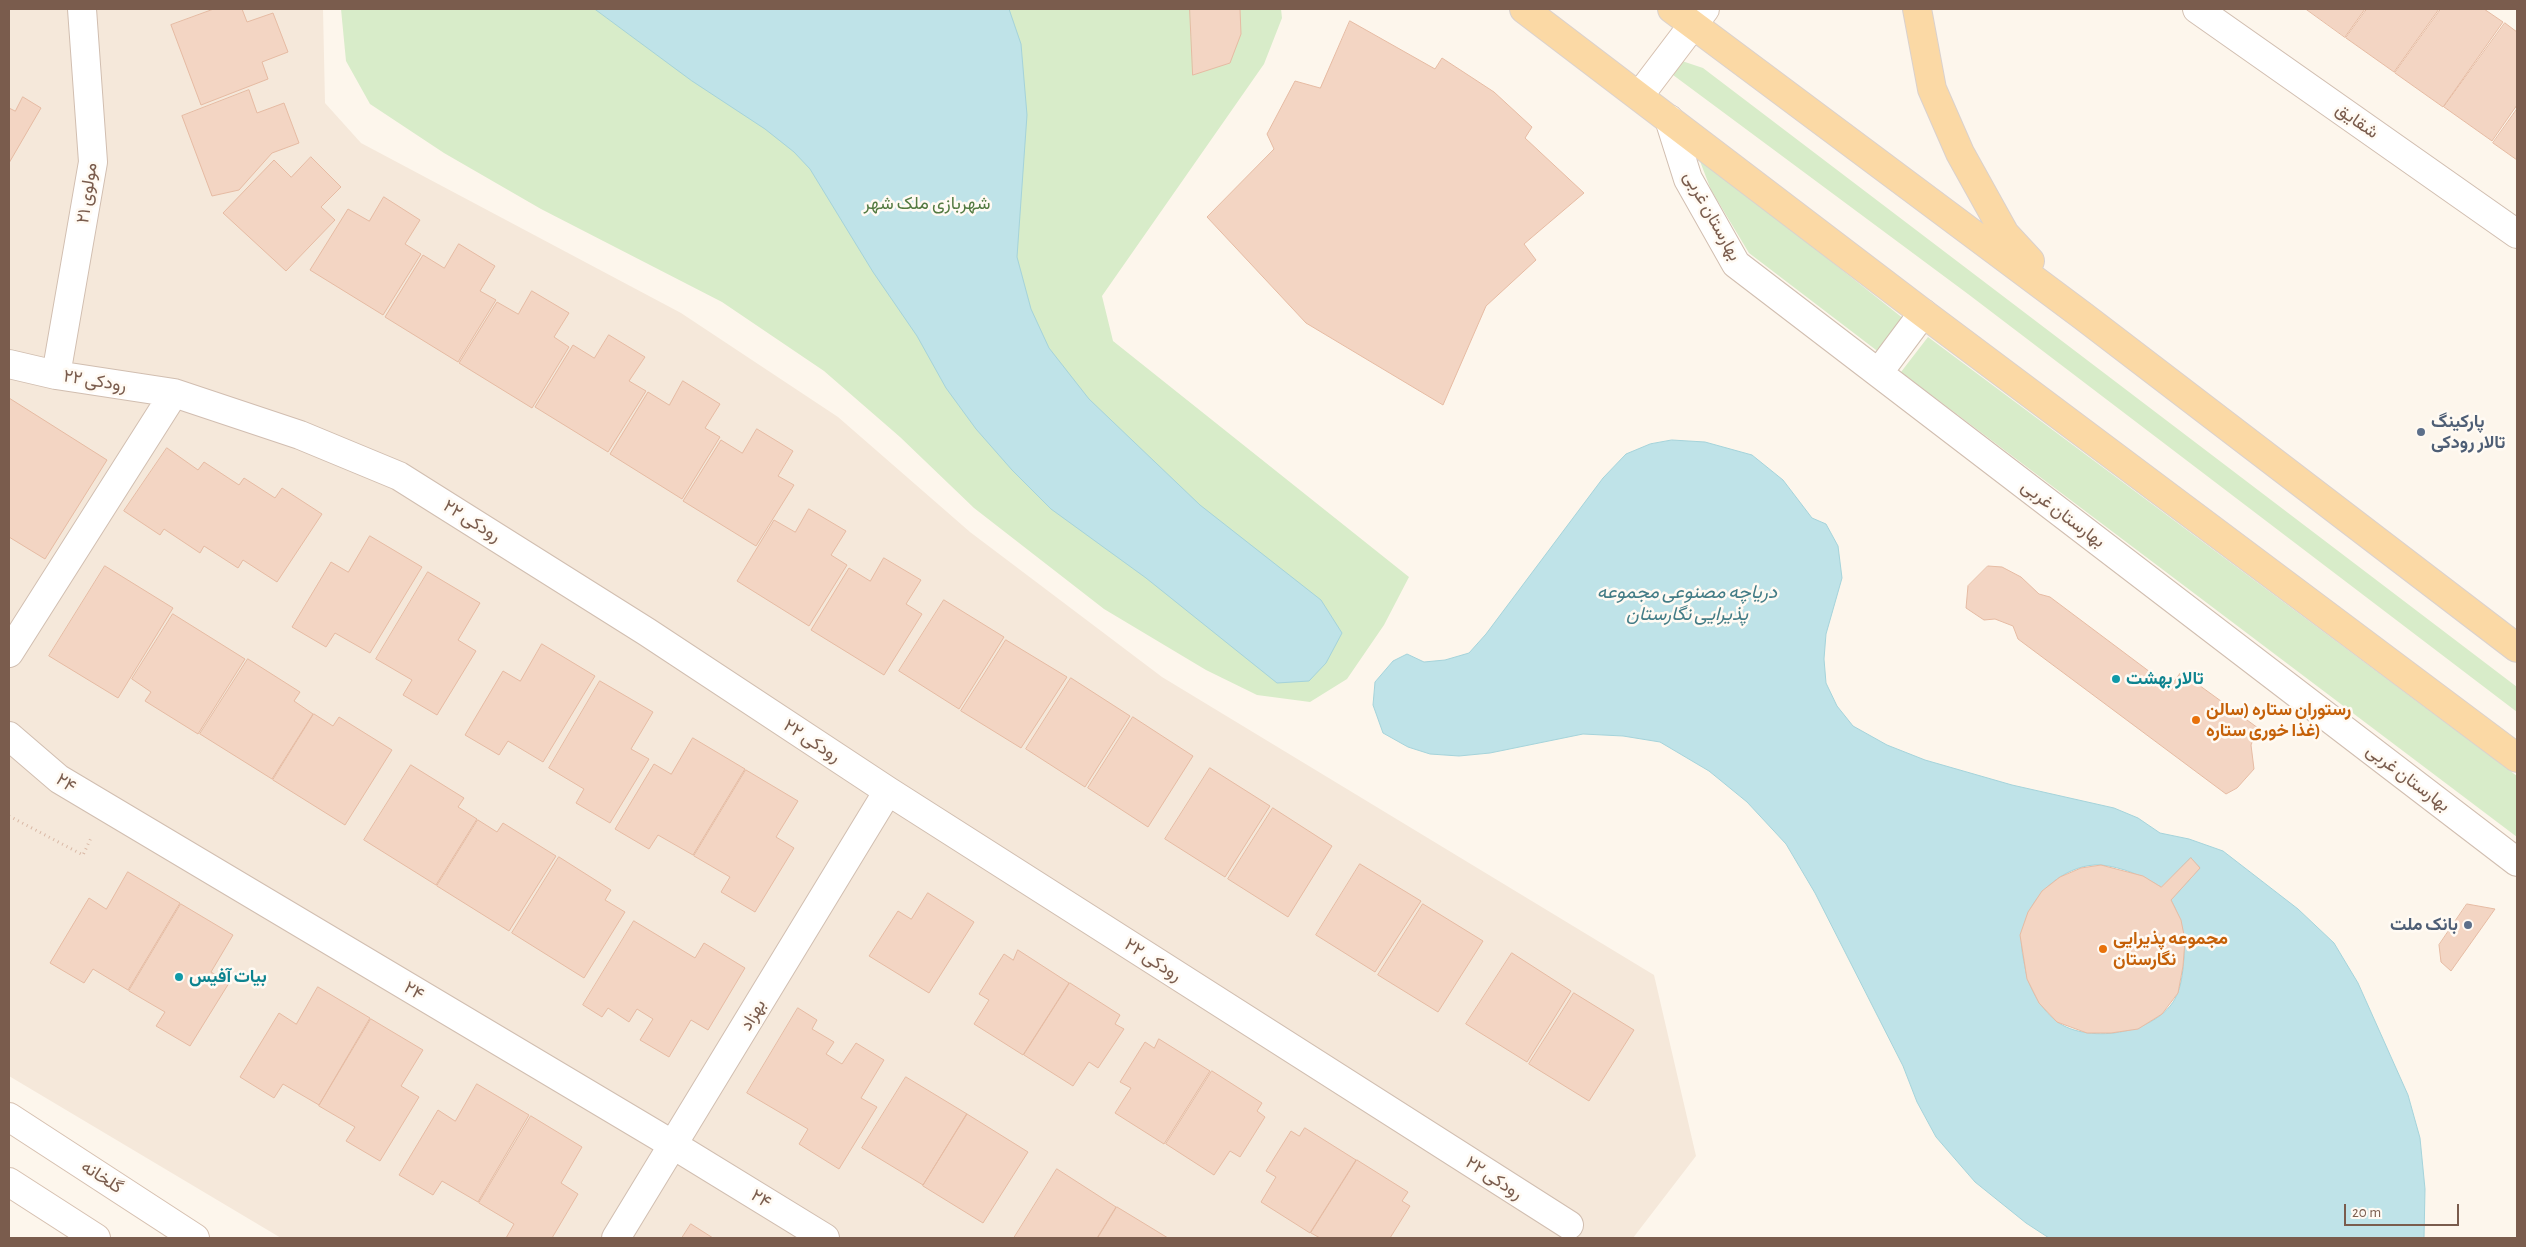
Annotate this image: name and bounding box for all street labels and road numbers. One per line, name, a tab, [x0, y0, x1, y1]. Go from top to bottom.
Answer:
street label: شقایق	[2331, 99, 2383, 143]
street label: مولوی ۲۱	[72, 161, 102, 225]
street label: بهارستان غربی	[1678, 167, 1746, 265]
street label: رودکی ۲۲	[62, 365, 128, 397]
street label: بهارستان غربی	[2017, 476, 2109, 552]
street label: رودکی ۲۲	[439, 495, 505, 547]
street label: رودکی ۲۲	[779, 715, 845, 767]
street label: بهارستان غربی	[2362, 740, 2454, 816]
street label: ۲۴	[52, 769, 80, 797]
street label: رودکی ۲۲	[1120, 934, 1186, 986]
street label: ۲۴	[400, 977, 428, 1005]
street label: بهزاد	[735, 995, 771, 1035]
street label: رودکی ۲۲	[1461, 1152, 1527, 1204]
street label: گلخانه	[77, 1156, 127, 1198]
street label: ۲۴	[747, 1185, 775, 1213]

